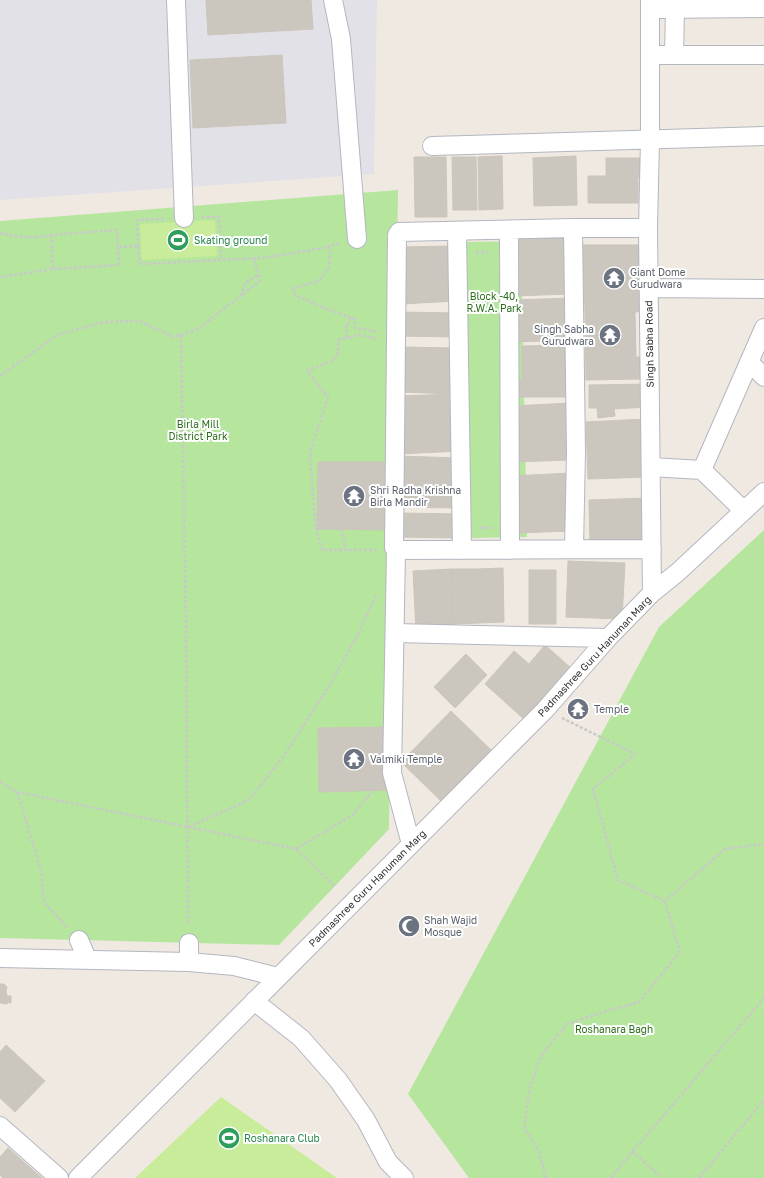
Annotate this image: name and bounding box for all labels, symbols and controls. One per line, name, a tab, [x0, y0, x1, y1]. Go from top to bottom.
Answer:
sports icon: Skating ground	[165, 227, 191, 253]
place label: Skating ground	[194, 234, 267, 246]
temple icon: Giant Dome Gurudwara	[601, 265, 627, 291]
place label: Giant Dome Gurudwara	[630, 266, 686, 290]
park label: Block -40, R.W.A. Park	[466, 290, 522, 314]
street label: Singh Sabha Road	[642, 300, 656, 388]
temple icon: Singh Sabha Gurudwara	[597, 322, 623, 348]
place label: Singh Sabha Gurudwara	[534, 323, 594, 347]
park label: Birla Mill District Park	[168, 418, 228, 442]
temple icon: Shri Radha Krishna Birla Mandir	[341, 483, 367, 509]
place label: Shri Radha Krishna Birla Mandir	[370, 484, 461, 508]
street label: Padmashree Guru Hanuman Marg	[535, 593, 653, 719]
temple icon: Temple	[565, 696, 591, 722]
place label: Temple	[594, 703, 629, 715]
temple icon: Valmiki Temple	[341, 746, 367, 772]
place label: Valmiki Temple	[370, 753, 443, 765]
street label: Padmashree Guru Hanuman Marg	[306, 827, 428, 949]
mosque icon: Shah Wajid Mosque	[396, 913, 422, 939]
place label: Shah Wajid Mosque	[424, 914, 477, 938]
park label: Roshanara Bagh	[575, 1023, 653, 1035]
sports icon: Roshanara Club	[216, 1125, 242, 1151]
place label: Roshanara Club	[244, 1132, 320, 1144]

